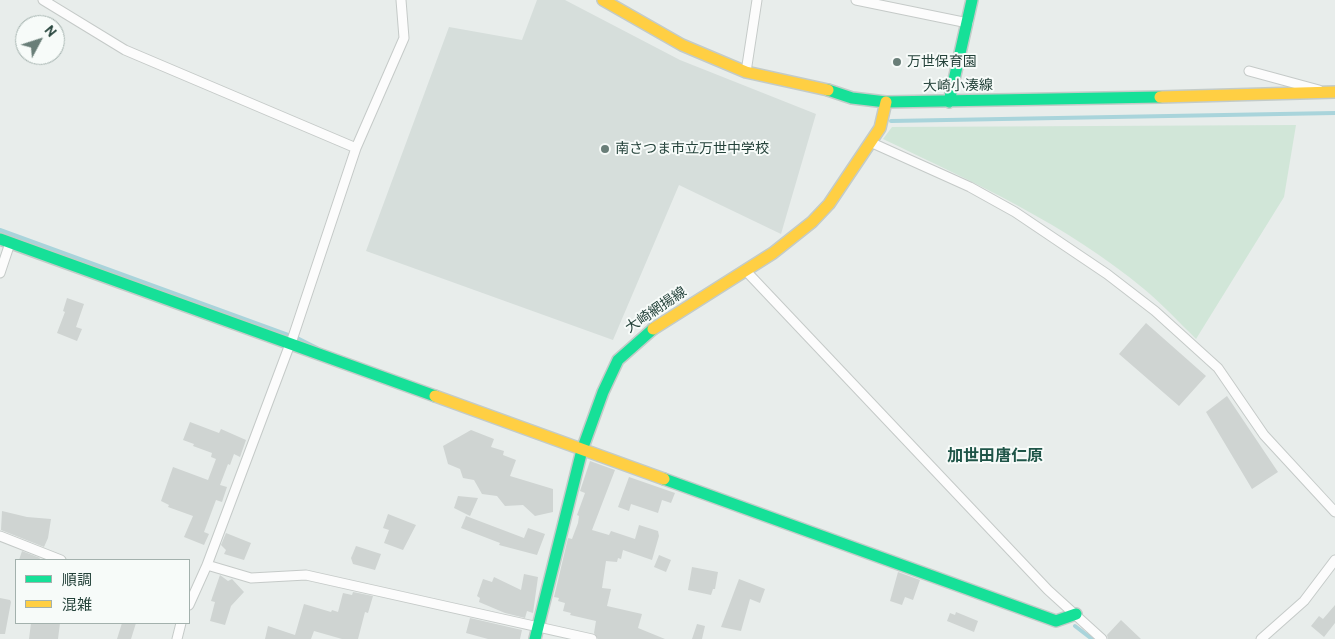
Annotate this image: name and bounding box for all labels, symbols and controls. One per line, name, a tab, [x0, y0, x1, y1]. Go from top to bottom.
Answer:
north arrow	[15, 15, 65, 65]
text: N	[41, 21, 61, 41]
place label: 万世保育園	[907, 54, 977, 70]
marker: 万世保育園	[891, 56, 903, 68]
street label: 大崎小湊線	[923, 77, 993, 95]
place label: 南さつま市立万世中学校	[615, 141, 769, 157]
marker: 南さつま市立万世中学校	[599, 143, 611, 155]
street label: 大崎網揚線	[622, 283, 690, 337]
district label: 加世田唐仁原	[947, 446, 1043, 466]
legend	[15, 559, 190, 624]
text: 順調	[62, 571, 92, 589]
text: 混雑	[62, 596, 92, 614]

